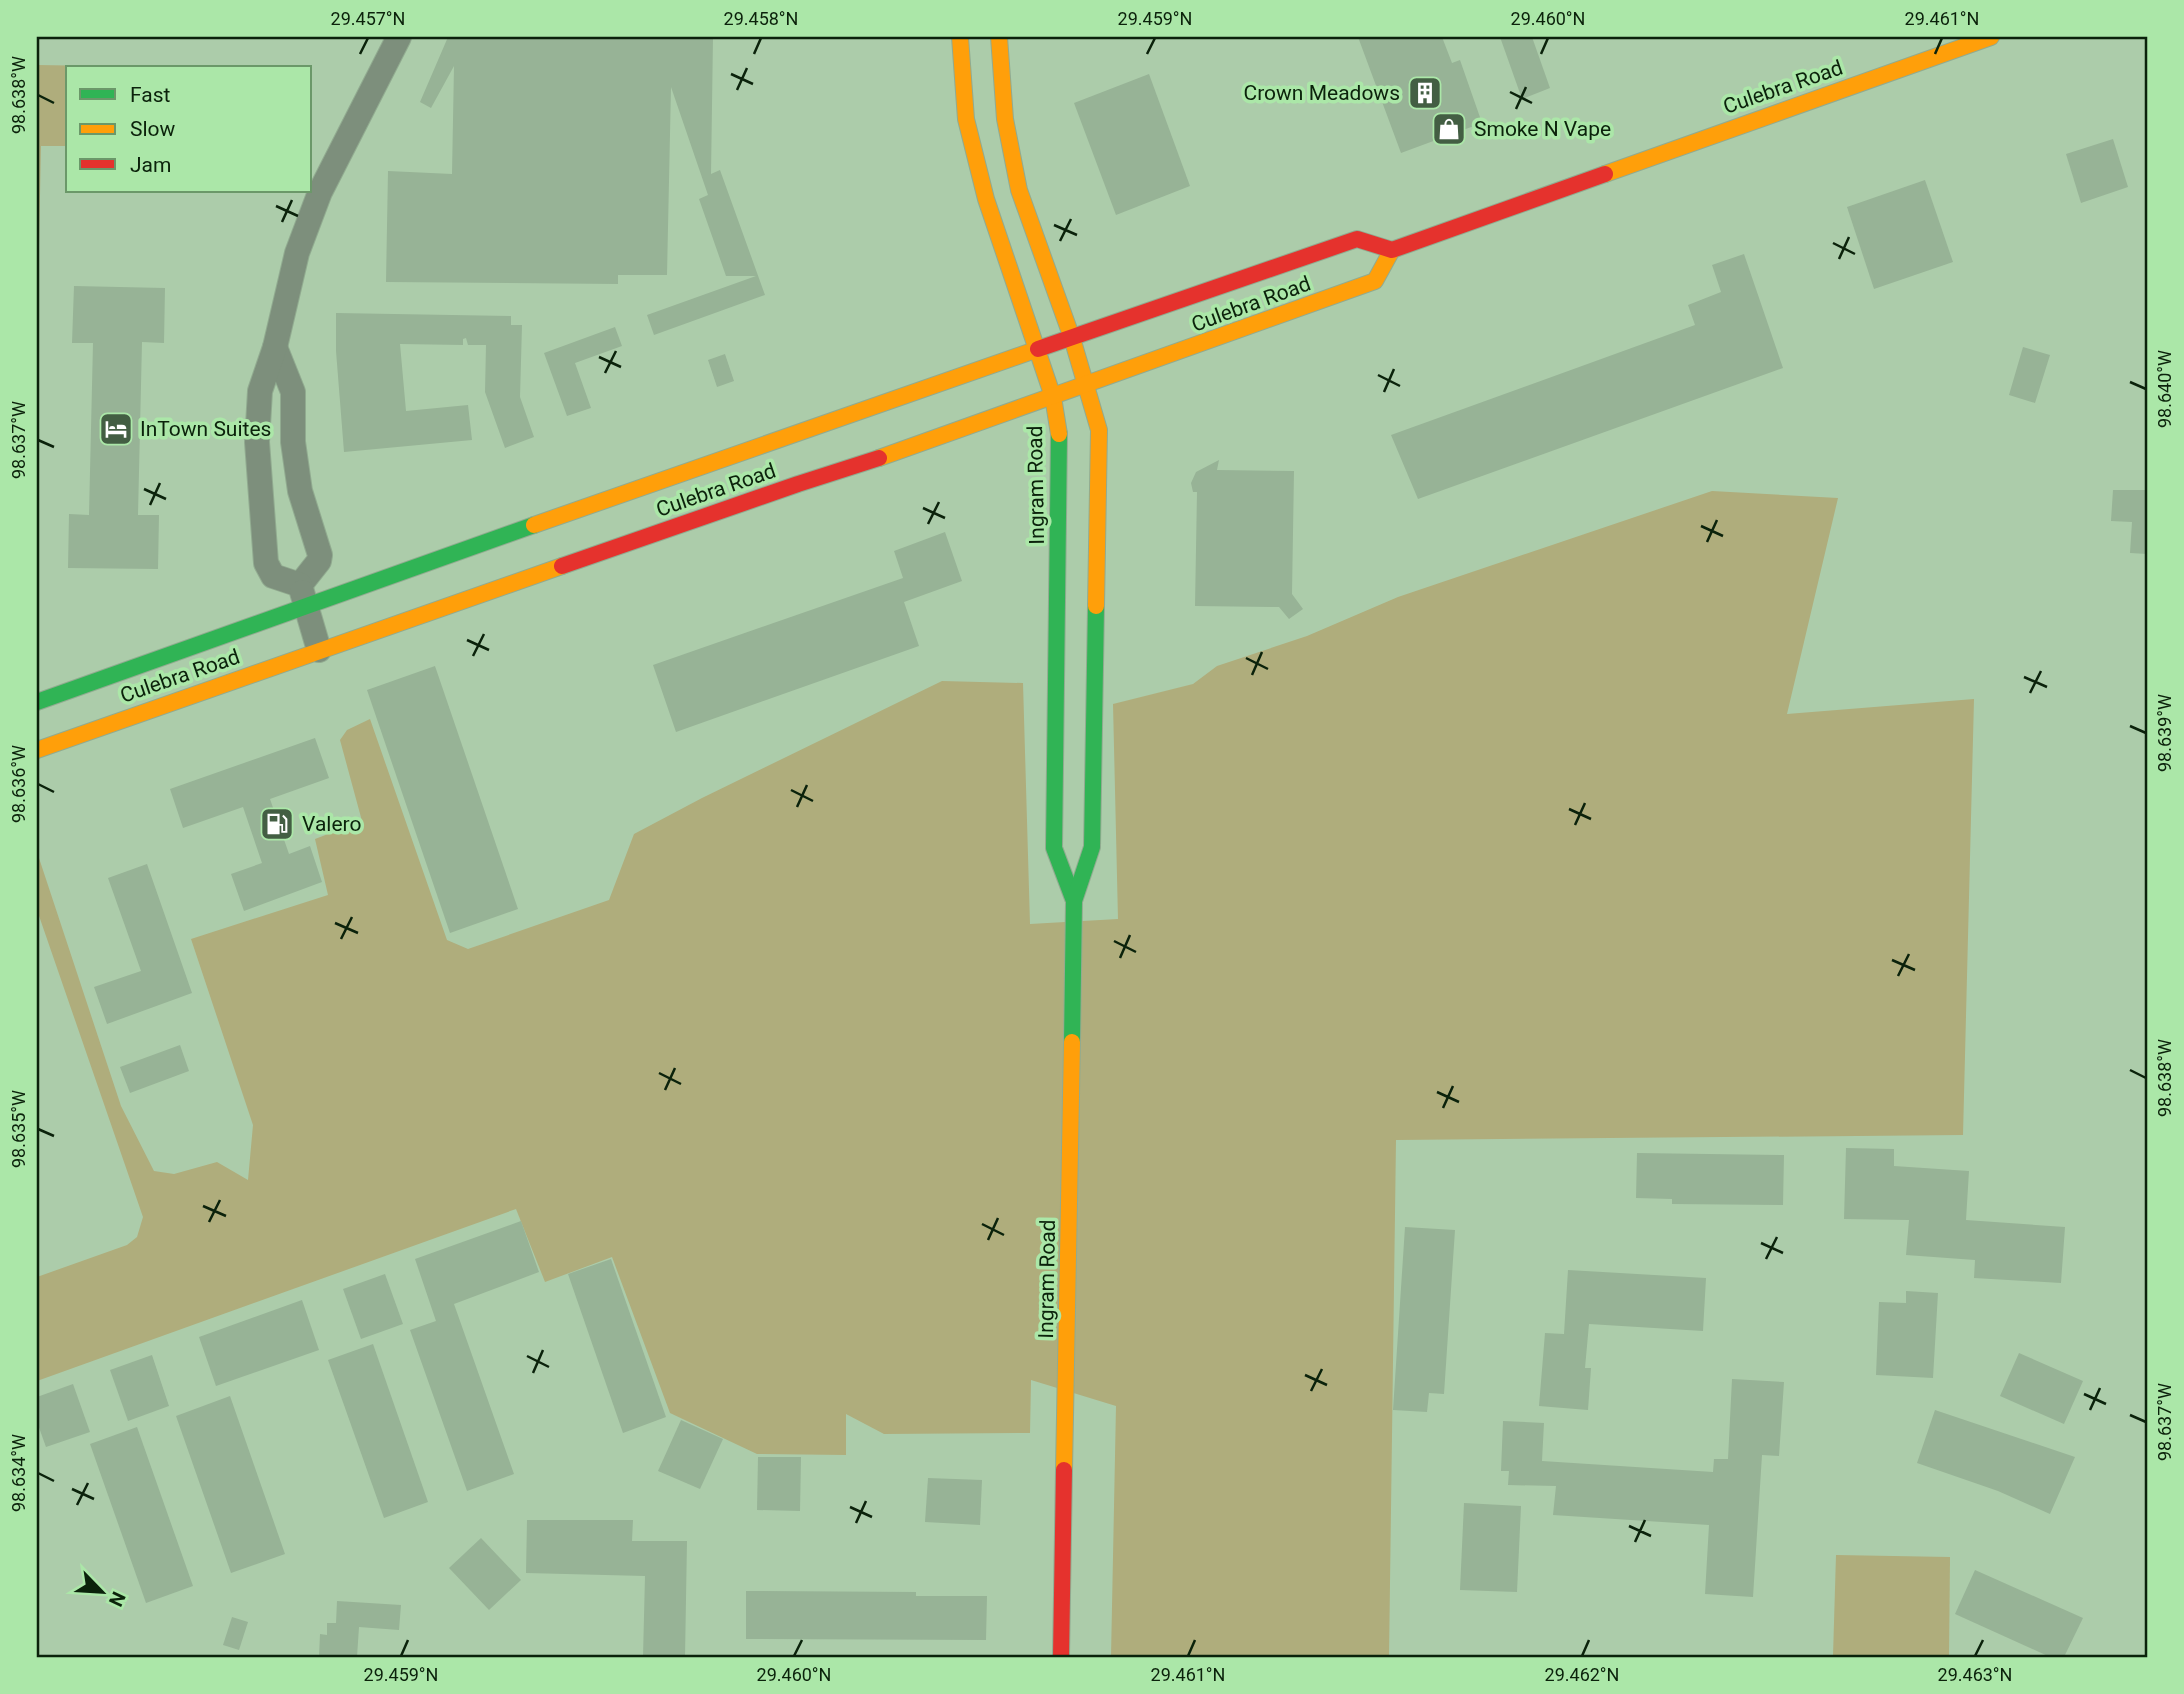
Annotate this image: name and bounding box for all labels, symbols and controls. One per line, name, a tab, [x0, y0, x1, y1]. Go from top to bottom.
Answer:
text: 29.457°N	[331, 8, 405, 29]
text: 29.458°N	[724, 8, 798, 29]
text: 29.459°N	[1118, 8, 1192, 29]
text: 29.460°N	[1511, 8, 1585, 29]
text: 29.461°N	[1905, 8, 1979, 29]
street label: Culebra Road	[1720, 55, 1846, 119]
text: 98.638°W	[8, 56, 29, 134]
legend	[66, 66, 312, 192]
building icon: Crown Meadows	[1406, 74, 1444, 112]
place label: Crown Meadows	[1244, 81, 1400, 105]
text: Fast	[130, 83, 171, 107]
shop icon: Smoke N Vape	[1430, 110, 1468, 148]
text: Slow	[130, 117, 176, 141]
place label: Smoke N Vape	[1474, 117, 1611, 141]
text: Jam	[130, 153, 171, 177]
street label: Culebra Road	[1188, 271, 1314, 337]
text: 98.640°W	[2154, 350, 2175, 428]
text: 98.637°W	[8, 401, 29, 479]
hotel icon: InTown Suites	[97, 410, 135, 448]
place label: InTown Suites	[140, 417, 271, 441]
street label: Ingram Road	[1023, 425, 1049, 545]
street label: Culebra Road	[653, 458, 779, 522]
street label: Culebra Road	[117, 644, 243, 708]
text: 98.639°W	[2154, 694, 2175, 772]
text: 98.636°W	[8, 745, 29, 823]
fuel station icon: Valero	[258, 805, 296, 843]
place label: Valero	[302, 812, 361, 836]
text: 98.638°W	[2154, 1039, 2175, 1117]
text: 98.635°W	[8, 1090, 29, 1168]
street label: Ingram Road	[1034, 1219, 1060, 1339]
text: 98.637°W	[2154, 1383, 2175, 1461]
text: 98.634°W	[8, 1434, 29, 1512]
north arrow	[66, 1558, 136, 1628]
text: N	[104, 1588, 130, 1610]
text: 29.459°N	[364, 1664, 438, 1685]
text: 29.460°N	[757, 1664, 831, 1685]
text: 29.461°N	[1151, 1664, 1225, 1685]
text: 29.462°N	[1545, 1664, 1619, 1685]
text: 29.463°N	[1938, 1664, 2012, 1685]

